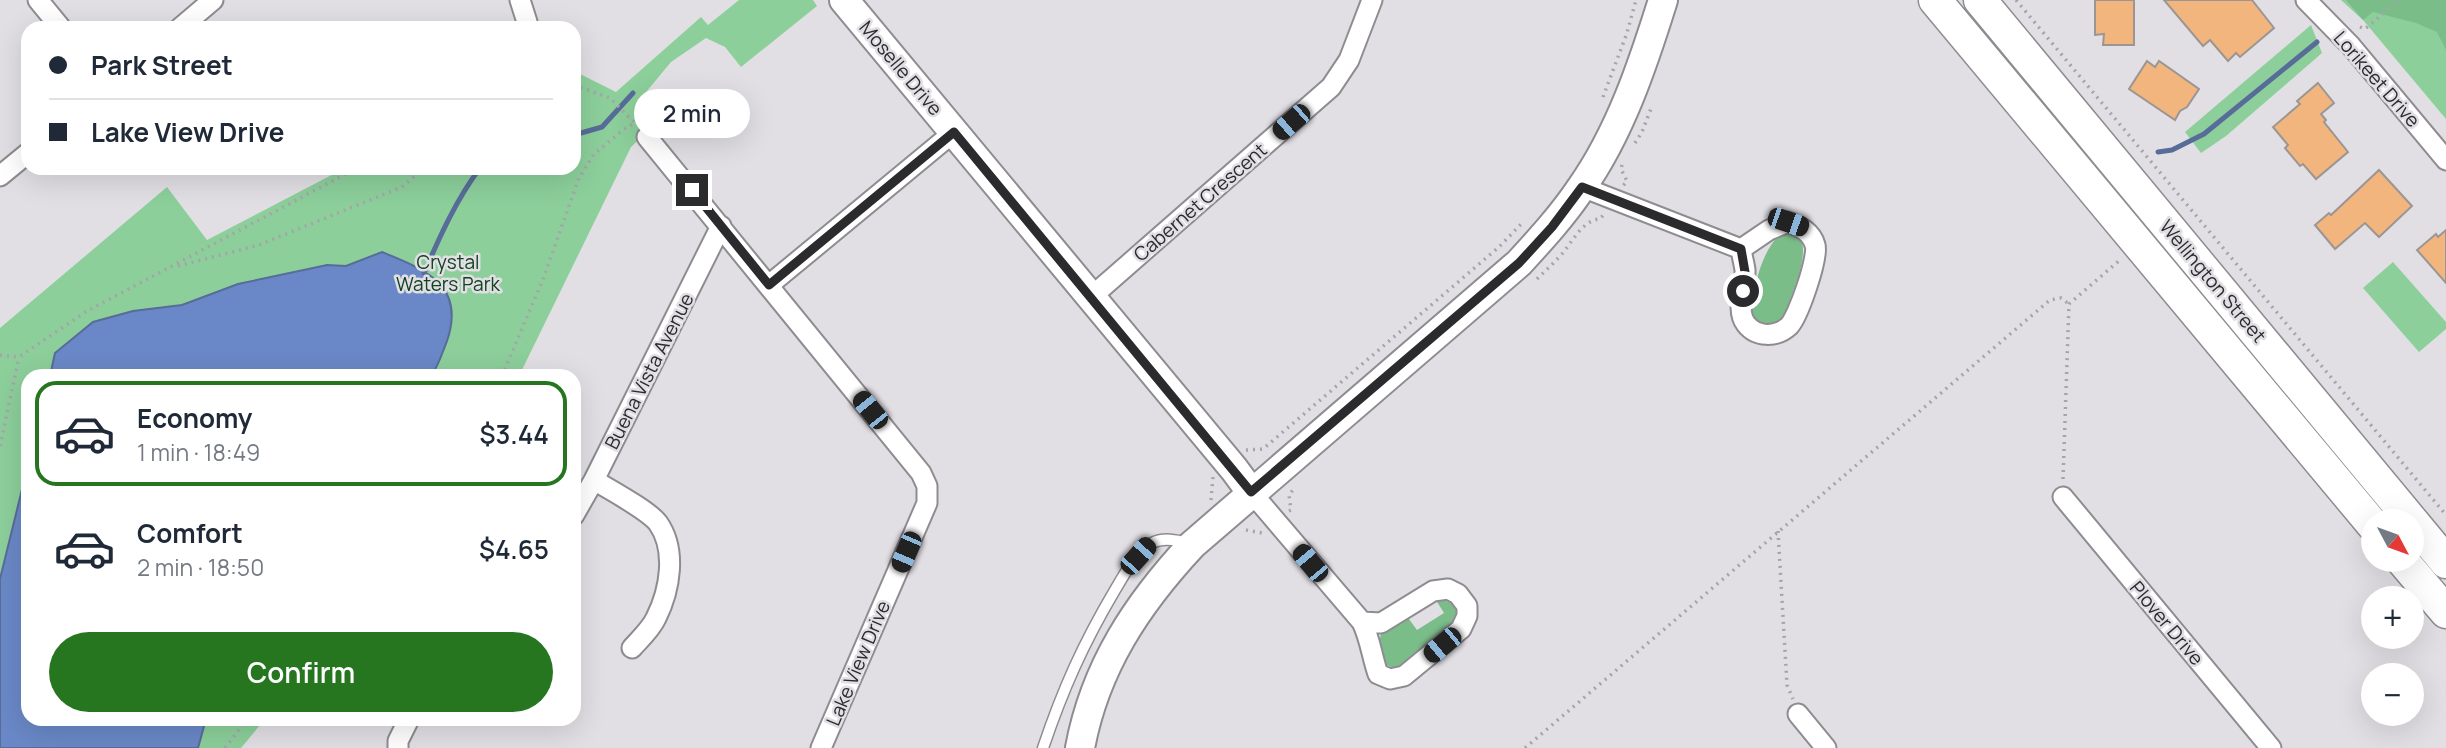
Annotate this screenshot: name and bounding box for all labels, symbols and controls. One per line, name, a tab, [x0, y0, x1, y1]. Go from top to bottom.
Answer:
street label: Moselle Drive	[854, 15, 948, 121]
street label: Lorikeet Drive	[2328, 25, 2426, 133]
text: Park Street	[91, 47, 233, 83]
callout: 2 min	[634, 88, 750, 138]
text: 2 min	[663, 97, 721, 129]
car	[1269, 100, 1314, 144]
text: Lake View Drive	[91, 114, 284, 150]
street label: Cabernet Crescent	[1128, 137, 1272, 267]
route end	[676, 174, 708, 206]
car	[1765, 205, 1812, 239]
street label: Wellington Street	[2154, 214, 2272, 348]
park label: Crystal Waters Park	[396, 249, 501, 297]
route start	[1727, 275, 1759, 307]
street label: Buena Vista Avenue	[598, 289, 700, 453]
car	[849, 387, 892, 433]
text: Economy	[137, 400, 252, 436]
icon: car	[53, 402, 116, 465]
text: $3.44	[479, 416, 549, 452]
text: 1 min · 18:49	[137, 436, 260, 468]
north arrow	[2361, 509, 2424, 572]
map controls	[2361, 509, 2424, 726]
text: Comfort	[137, 515, 243, 551]
icon: car	[53, 517, 116, 580]
car	[889, 529, 924, 575]
text: $4.65	[479, 531, 549, 567]
car	[1117, 533, 1160, 579]
car	[1289, 540, 1332, 586]
text: 2 min · 18:50	[137, 551, 264, 583]
street label: Plover Drive	[2124, 575, 2210, 671]
button: +	[2361, 586, 2424, 649]
street label: Lake View Drive	[820, 596, 896, 730]
car	[1420, 623, 1465, 667]
button: Confirm	[49, 632, 553, 712]
button: −	[2361, 663, 2424, 726]

